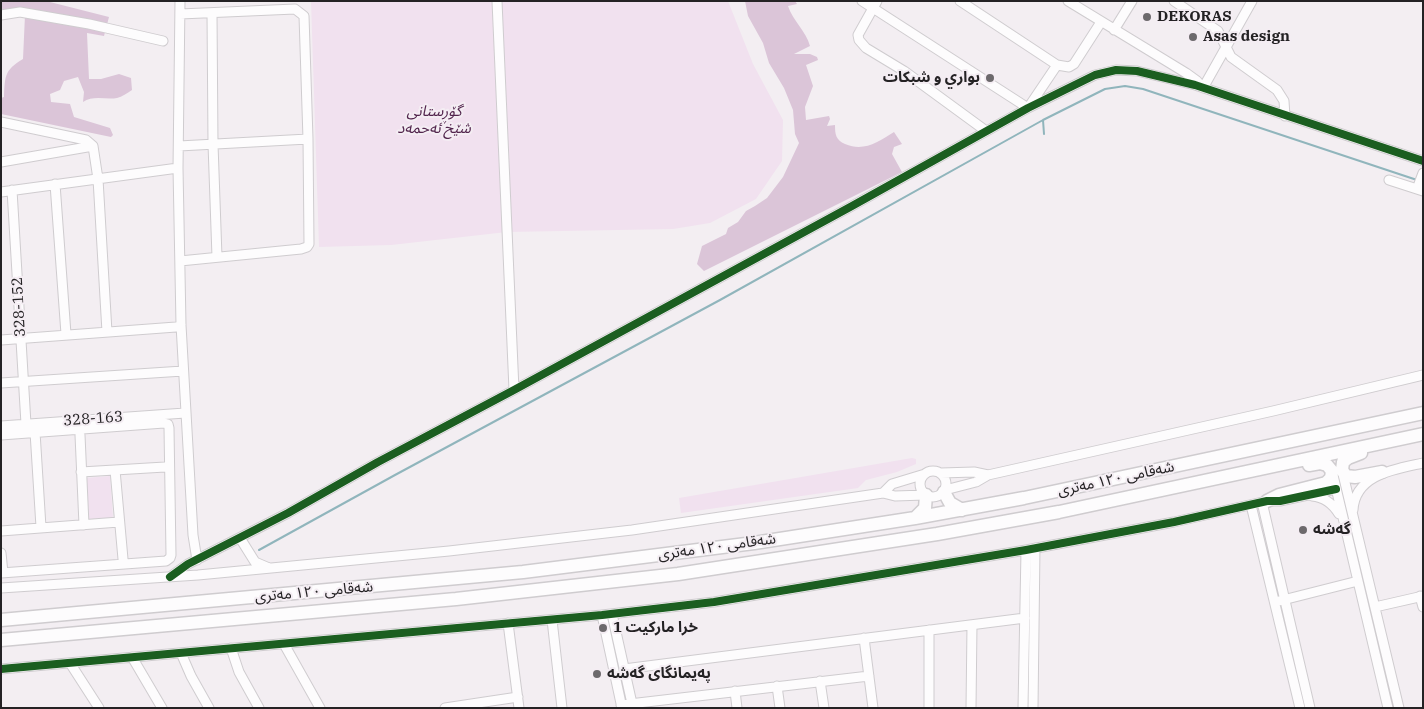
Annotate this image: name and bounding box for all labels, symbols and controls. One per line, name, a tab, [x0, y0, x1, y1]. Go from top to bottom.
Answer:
place label: DEKORAS	[1157, 8, 1232, 26]
marker: DEKORAS	[1141, 11, 1153, 23]
place label: Asas design	[1203, 28, 1290, 46]
marker: Asas design	[1187, 31, 1199, 43]
place label: بواري و شبكات	[883, 69, 980, 87]
marker: بواري و شبكات	[984, 72, 996, 84]
park label: گۆڕستانی شێخ ئەحمەد	[397, 103, 471, 138]
street label: 328-152	[8, 277, 30, 337]
street label: 328-163	[62, 408, 124, 430]
street label: شەقامی ١٢٠ مەتری	[1056, 458, 1176, 500]
place label: گەشە	[1313, 521, 1351, 539]
marker: گەشە	[1297, 524, 1309, 536]
street label: شەقامی ١٢٠ مەتری	[657, 530, 777, 564]
street label: شەقامی ١٢٠ مەتری	[254, 578, 374, 606]
place label: خرا ماركيت 1	[613, 619, 698, 637]
marker: خرا ماركيت 1	[597, 622, 609, 634]
place label: پەیمانگای گەشە	[607, 665, 711, 683]
marker: پەیمانگای گەشە	[591, 668, 603, 680]

